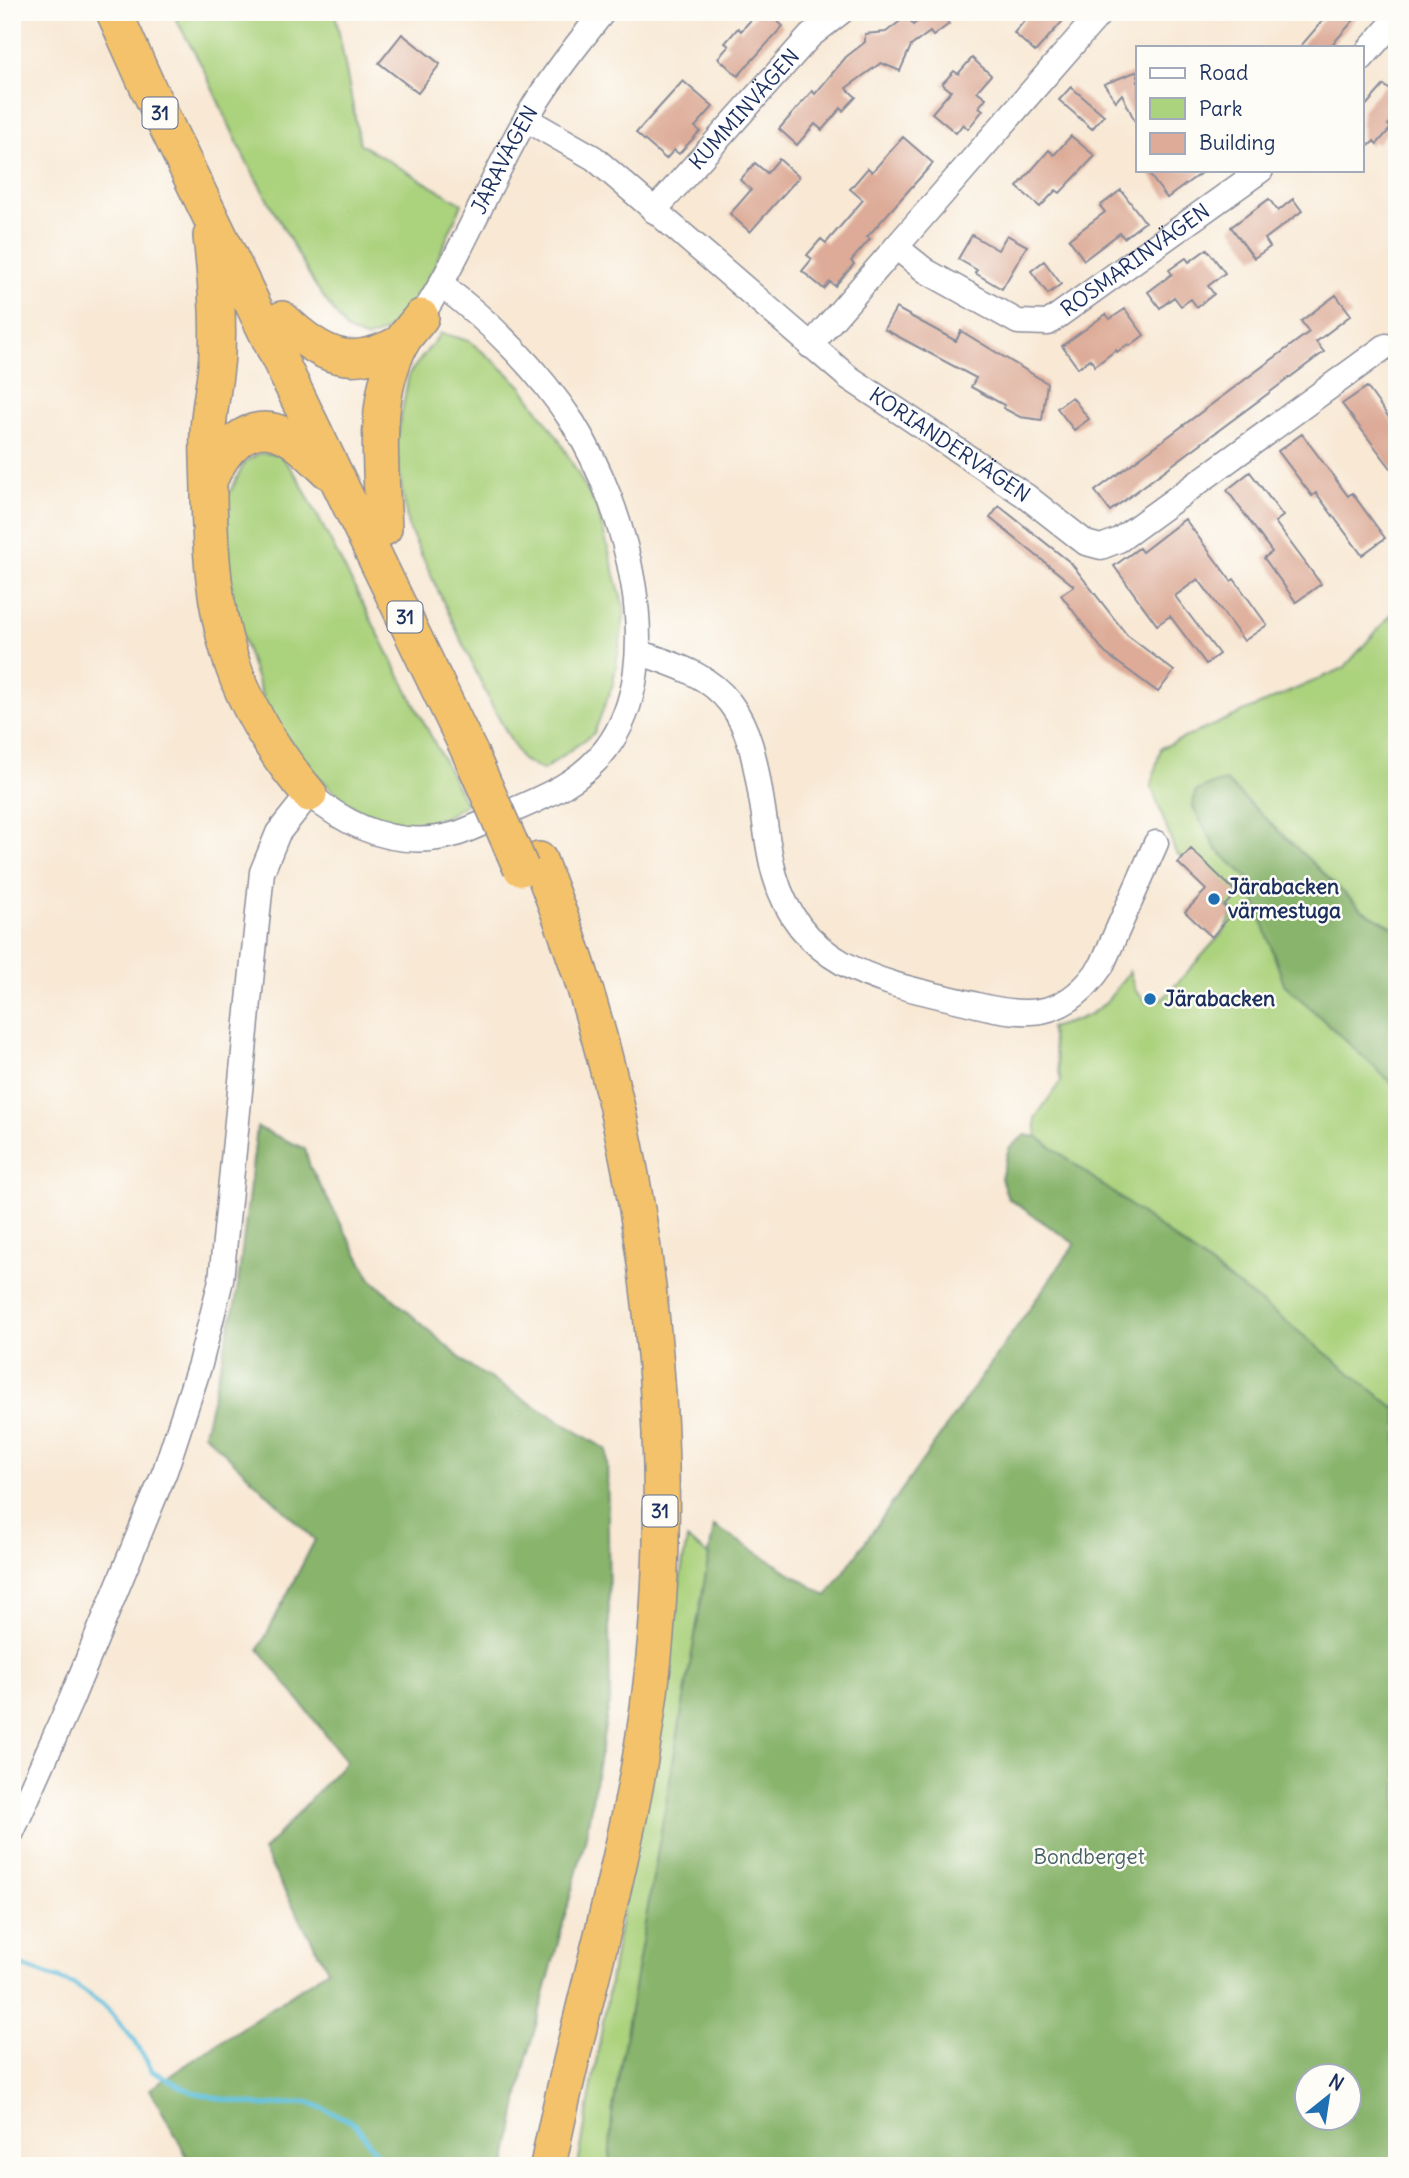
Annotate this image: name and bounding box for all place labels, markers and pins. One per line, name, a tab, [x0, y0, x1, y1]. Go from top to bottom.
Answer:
place label: Järabacken värmestuga	[1228, 873, 1341, 924]
marker: Järabacken värmestuga	[1206, 891, 1222, 907]
place label: Järabacken	[1164, 985, 1275, 1012]
marker: Järabacken	[1142, 991, 1158, 1007]

